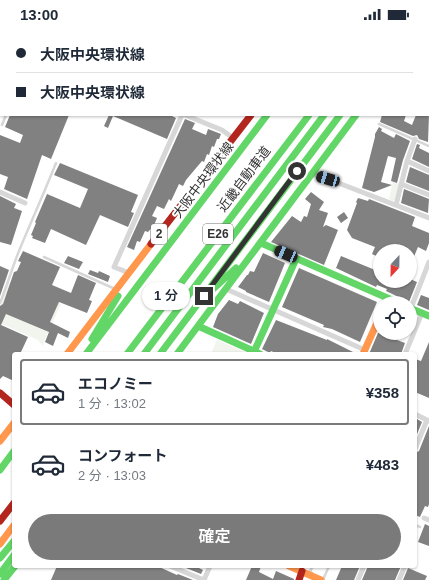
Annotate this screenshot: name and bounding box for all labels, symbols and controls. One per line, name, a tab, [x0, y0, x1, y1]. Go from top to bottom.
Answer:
text: 13:00	[20, 6, 58, 23]
text: 大阪中央環状線	[40, 46, 145, 63]
text: 大阪中央環状線	[40, 84, 145, 101]
street label: 大阪中央環状線	[170, 139, 236, 221]
street label: 近畿自動車道	[215, 143, 273, 215]
route start	[288, 162, 306, 180]
car	[315, 170, 341, 188]
road number: 2	[151, 224, 167, 244]
road number: E26	[203, 224, 233, 244]
car	[273, 244, 299, 264]
north arrow	[373, 244, 417, 288]
map controls	[373, 244, 417, 340]
callout: 1 分	[142, 282, 190, 310]
route end	[195, 287, 213, 305]
text: 1 分	[154, 288, 178, 303]
button: locate	[373, 296, 417, 340]
icon: car	[30, 374, 66, 410]
text: エコノミー	[78, 375, 153, 392]
text: ¥358	[366, 384, 399, 401]
text: 1 分 · 13:02	[78, 396, 146, 411]
icon: car	[30, 446, 66, 482]
text: コンフォート	[78, 447, 168, 464]
text: ¥483	[366, 456, 399, 473]
text: 2 分 · 13:03	[78, 468, 146, 483]
button: 確定	[28, 514, 401, 560]

